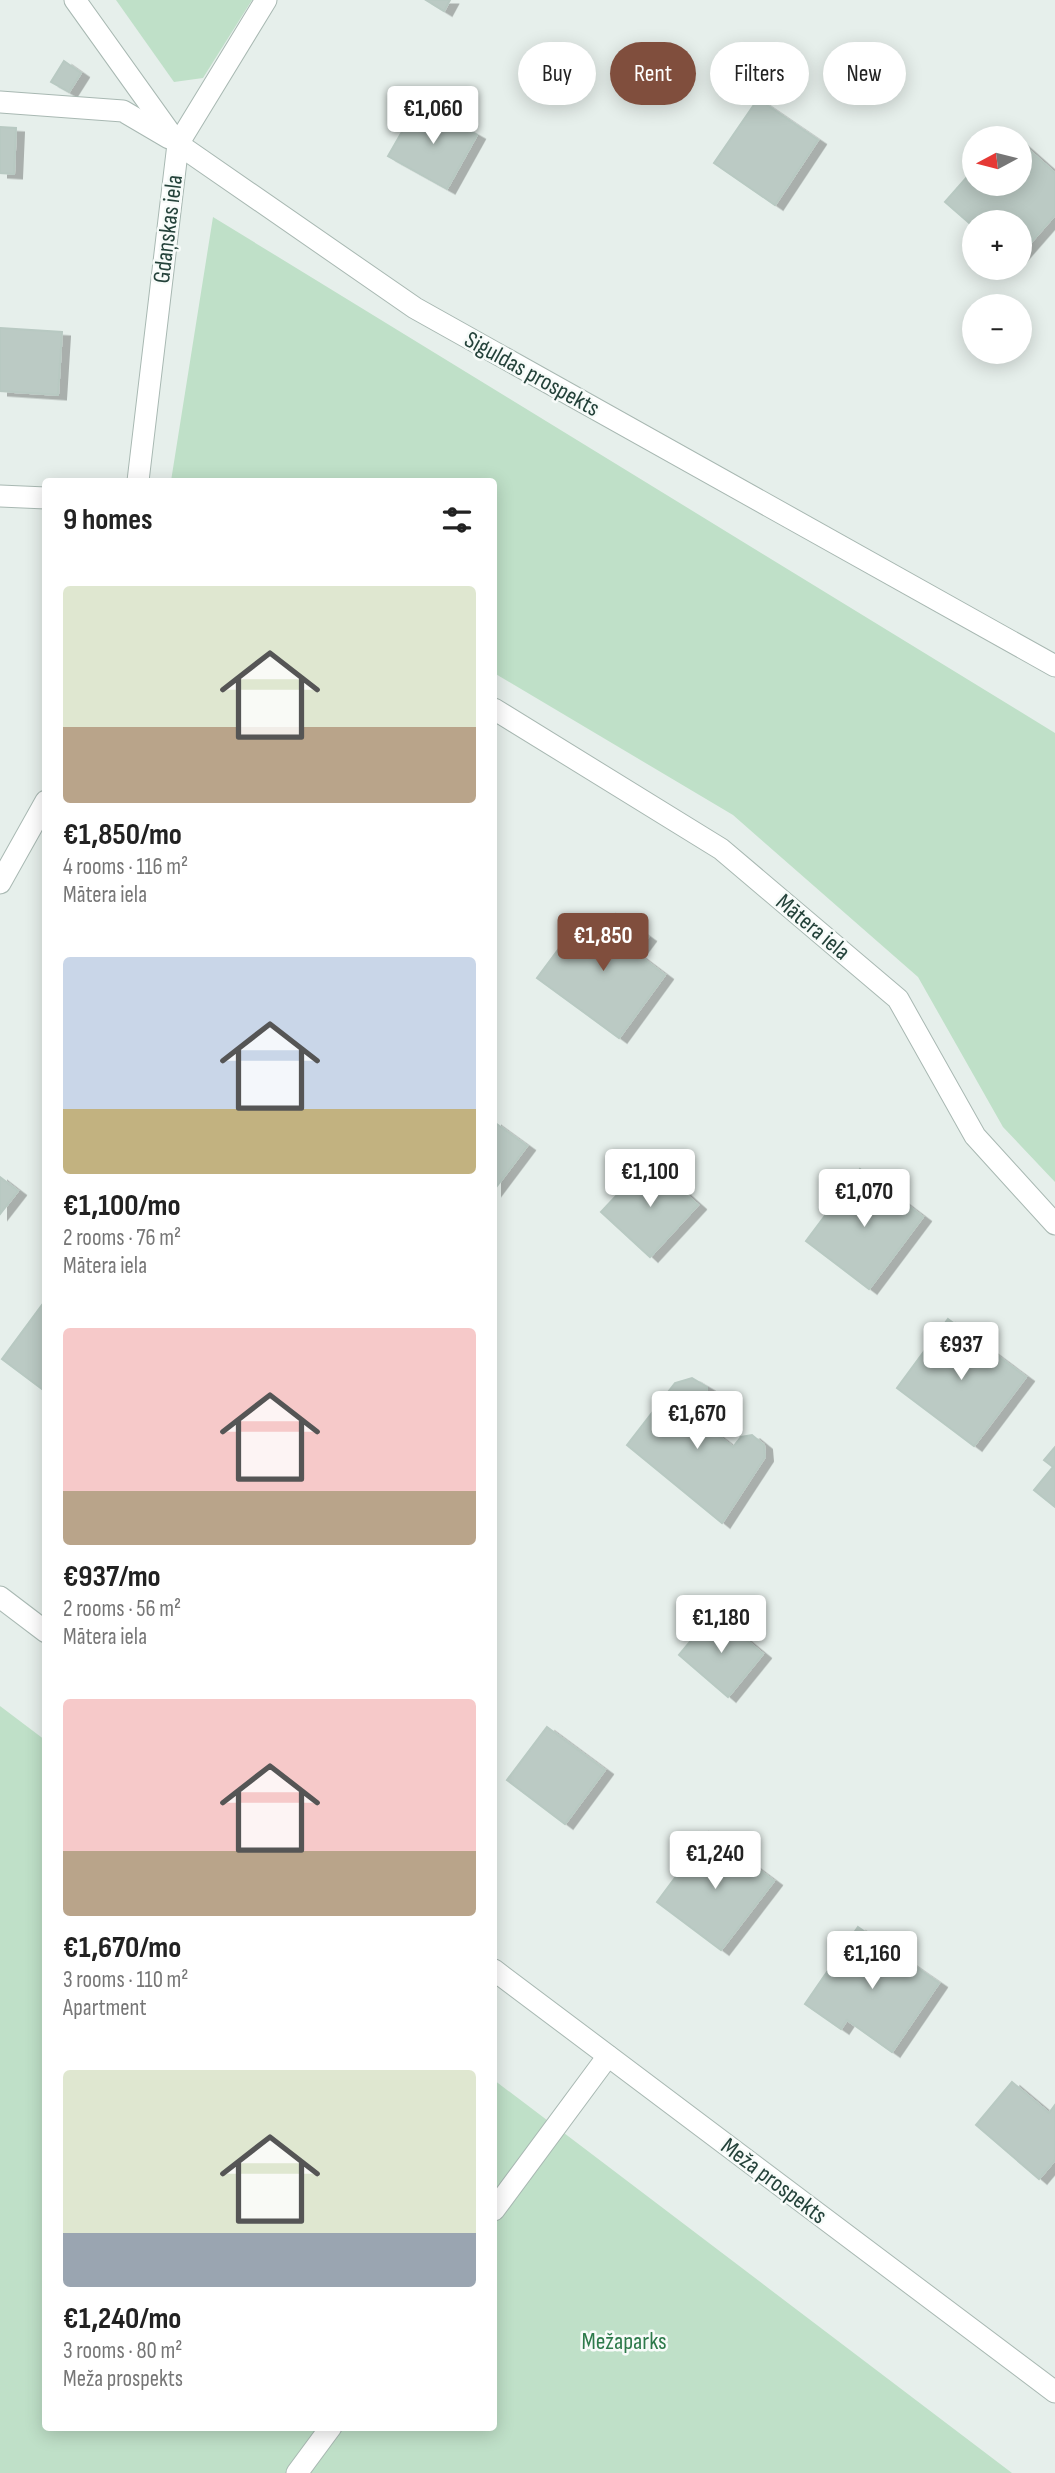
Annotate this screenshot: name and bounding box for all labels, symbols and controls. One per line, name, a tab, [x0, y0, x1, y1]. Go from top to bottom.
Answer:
chip: Buy	[518, 42, 596, 105]
chip: Rent	[610, 42, 696, 105]
chip: Filters	[710, 42, 809, 105]
chip: New	[823, 42, 906, 105]
pin: €1,060	[376, 86, 490, 146]
text: €1,060	[403, 95, 463, 123]
north arrow	[962, 126, 1032, 196]
map controls	[962, 126, 1032, 364]
street label: Gdaņskas iela	[147, 173, 189, 285]
button: +	[962, 210, 1032, 280]
button: −	[962, 294, 1032, 364]
street label: Siguldas prospekts	[459, 325, 605, 423]
icon: filters	[438, 501, 476, 539]
text: 9 homes	[63, 502, 153, 538]
icon: home	[207, 632, 333, 758]
text: €1,850/mo	[63, 817, 182, 853]
text: 4 rooms · 116 m²	[63, 853, 188, 881]
text: Mātera iela	[63, 881, 147, 909]
street label: Mātera iela	[770, 888, 856, 966]
pin: €1,850	[546, 914, 660, 973]
text: €1,850	[574, 922, 633, 950]
icon: home	[207, 1003, 333, 1129]
pin: €1,100	[593, 1150, 707, 1209]
text: €1,100	[621, 1158, 679, 1186]
pin: €1,070	[807, 1170, 921, 1229]
text: €1,070	[835, 1178, 893, 1206]
text: €1,100/mo	[63, 1188, 181, 1224]
text: 2 rooms · 76 m²	[63, 1224, 181, 1252]
text: Mātera iela	[63, 1252, 147, 1280]
pin: €937	[920, 1322, 1002, 1382]
text: €937	[940, 1331, 983, 1359]
icon: home	[207, 1374, 333, 1500]
pin: €1,670	[640, 1392, 754, 1451]
text: €1,670	[668, 1400, 726, 1428]
text: €937/mo	[63, 1559, 161, 1595]
text: 2 rooms · 56 m²	[63, 1595, 181, 1623]
pin: €1,180	[664, 1596, 778, 1655]
text: €1,180	[692, 1604, 750, 1632]
text: Mātera iela	[63, 1623, 147, 1651]
icon: home	[207, 1745, 333, 1871]
pin: €1,240	[658, 1832, 772, 1891]
text: €1,240	[686, 1840, 744, 1868]
text: €1,670/mo	[63, 1930, 181, 1966]
pin: €1,160	[815, 1932, 929, 1991]
text: €1,160	[843, 1940, 901, 1968]
text: 3 rooms · 110 m²	[63, 1966, 188, 1994]
text: Apartment	[63, 1994, 147, 2022]
icon: home	[207, 2116, 333, 2242]
street label: Meža prospekts	[715, 2132, 833, 2230]
text: €1,240/mo	[63, 2301, 181, 2337]
park label: Mežaparks	[581, 2327, 667, 2356]
text: 3 rooms · 80 m²	[63, 2337, 182, 2365]
text: Meža prospekts	[63, 2365, 183, 2393]

